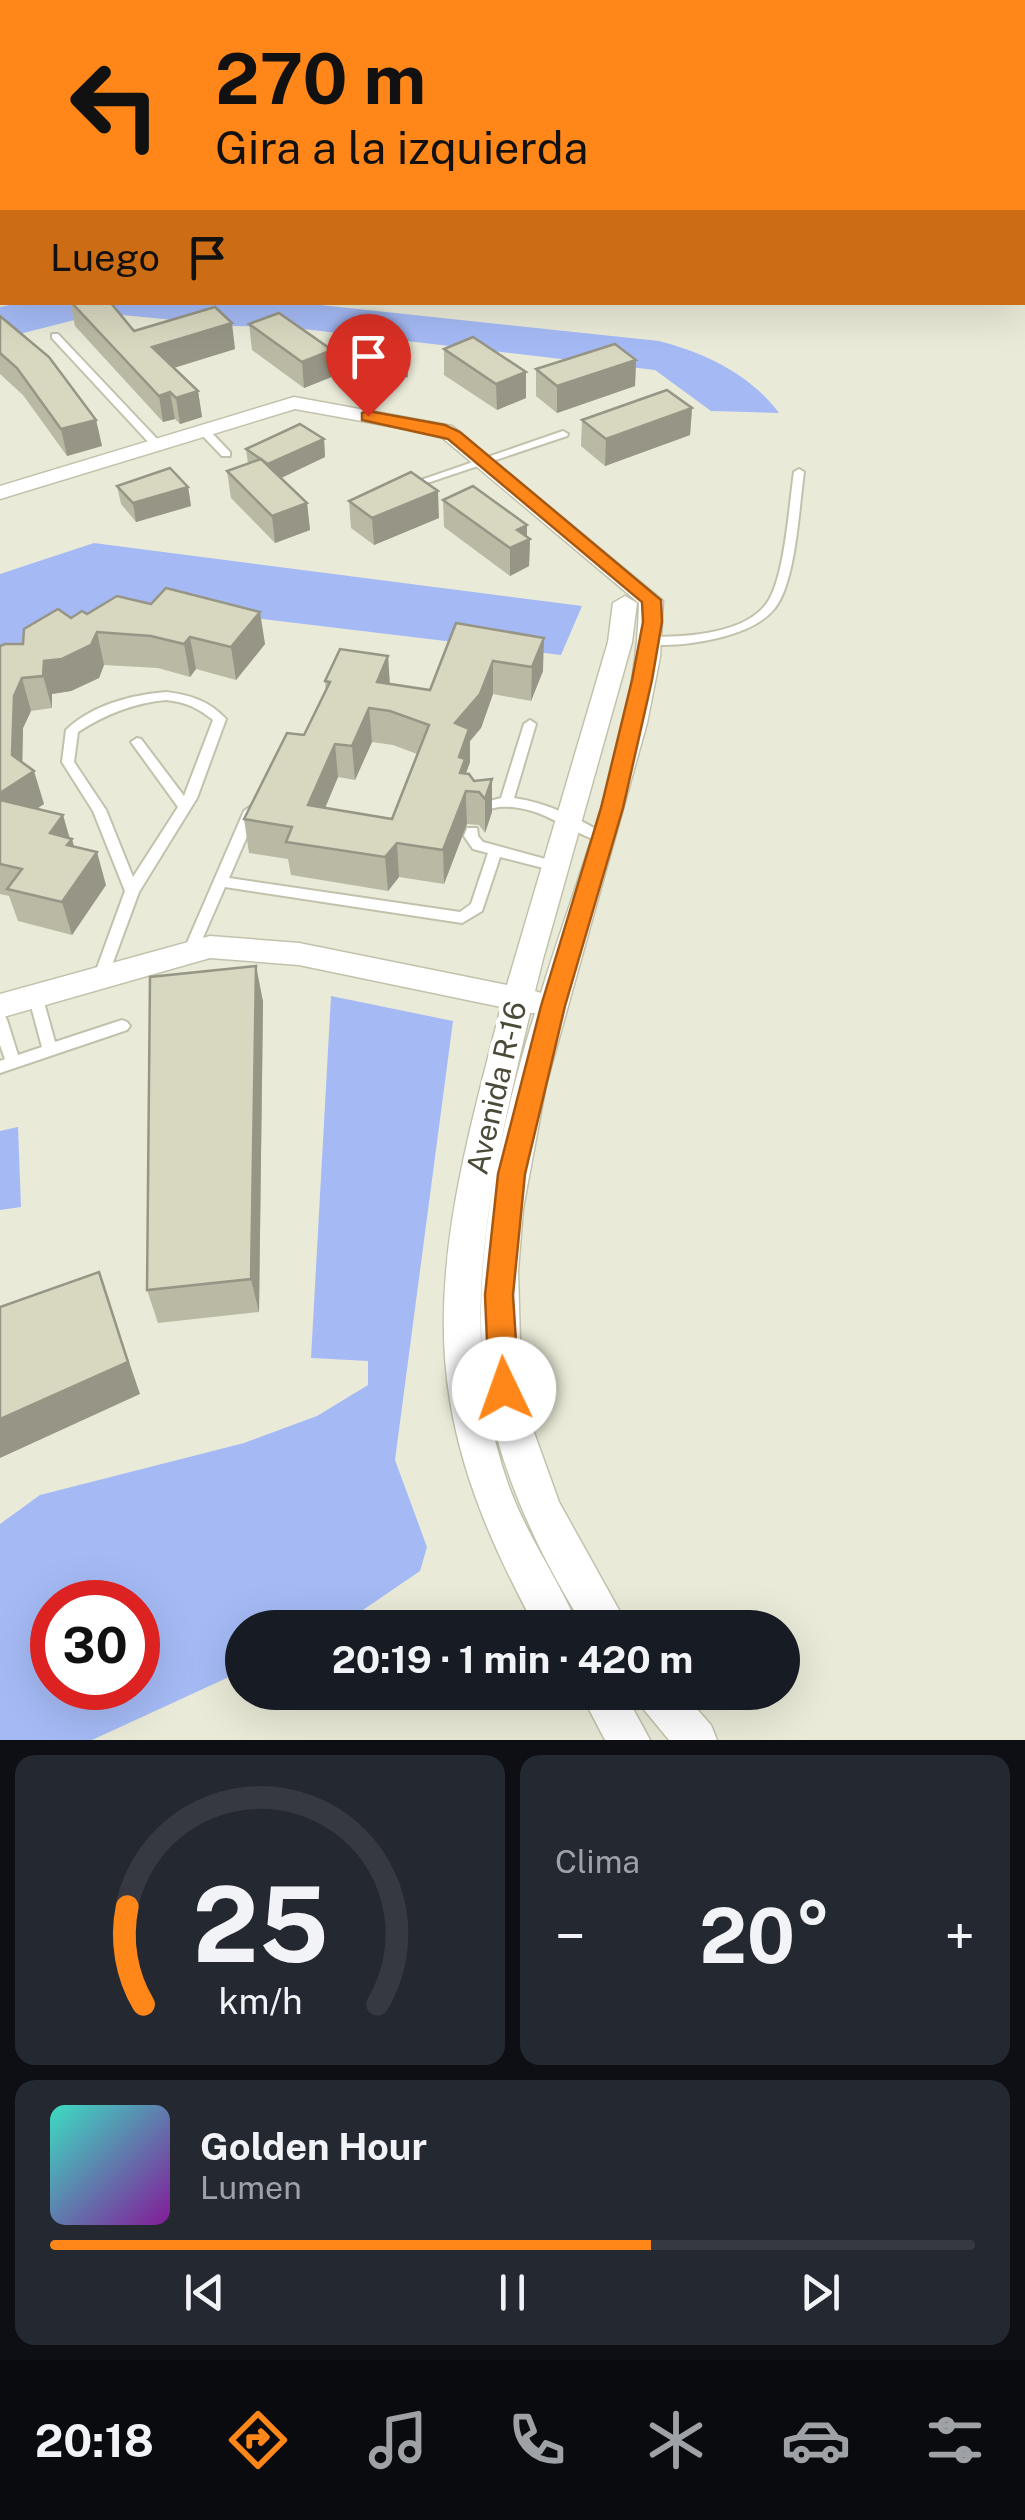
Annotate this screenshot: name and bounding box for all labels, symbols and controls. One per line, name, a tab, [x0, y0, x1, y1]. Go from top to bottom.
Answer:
text: 270 m	[215, 37, 426, 120]
icon: left	[50, 40, 180, 170]
text: Gira a la izquierda	[215, 121, 588, 174]
icon: arrive	[180, 230, 235, 285]
text: Luego	[50, 235, 160, 280]
pin	[326, 314, 411, 417]
icon: arrive	[341, 329, 396, 384]
street label: Avenida R-16	[459, 998, 533, 1178]
position arrow	[452, 1337, 556, 1441]
speed limit sign: 30	[30, 1580, 160, 1710]
text: 20:19 · 1 min · 420 m	[332, 1637, 693, 1682]
text: Clima	[555, 1843, 640, 1880]
text: 25	[192, 1863, 328, 1985]
text: 20°	[699, 1892, 831, 1980]
text: −	[555, 1904, 586, 1968]
text: +	[944, 1904, 975, 1968]
text: km/h	[218, 1980, 302, 2022]
text: Golden Hour	[200, 2124, 427, 2169]
text: Lumen	[200, 2169, 302, 2206]
icon: previous	[177, 2265, 232, 2320]
icon: pause	[485, 2265, 540, 2320]
icon: next	[793, 2265, 848, 2320]
icon: directions	[223, 2405, 293, 2475]
icon: music	[363, 2405, 433, 2475]
icon: phone	[502, 2405, 572, 2475]
icon: climate	[641, 2405, 711, 2475]
icon: car	[781, 2405, 851, 2475]
icon: filters	[920, 2405, 990, 2475]
text: 20:18	[35, 2414, 154, 2467]

